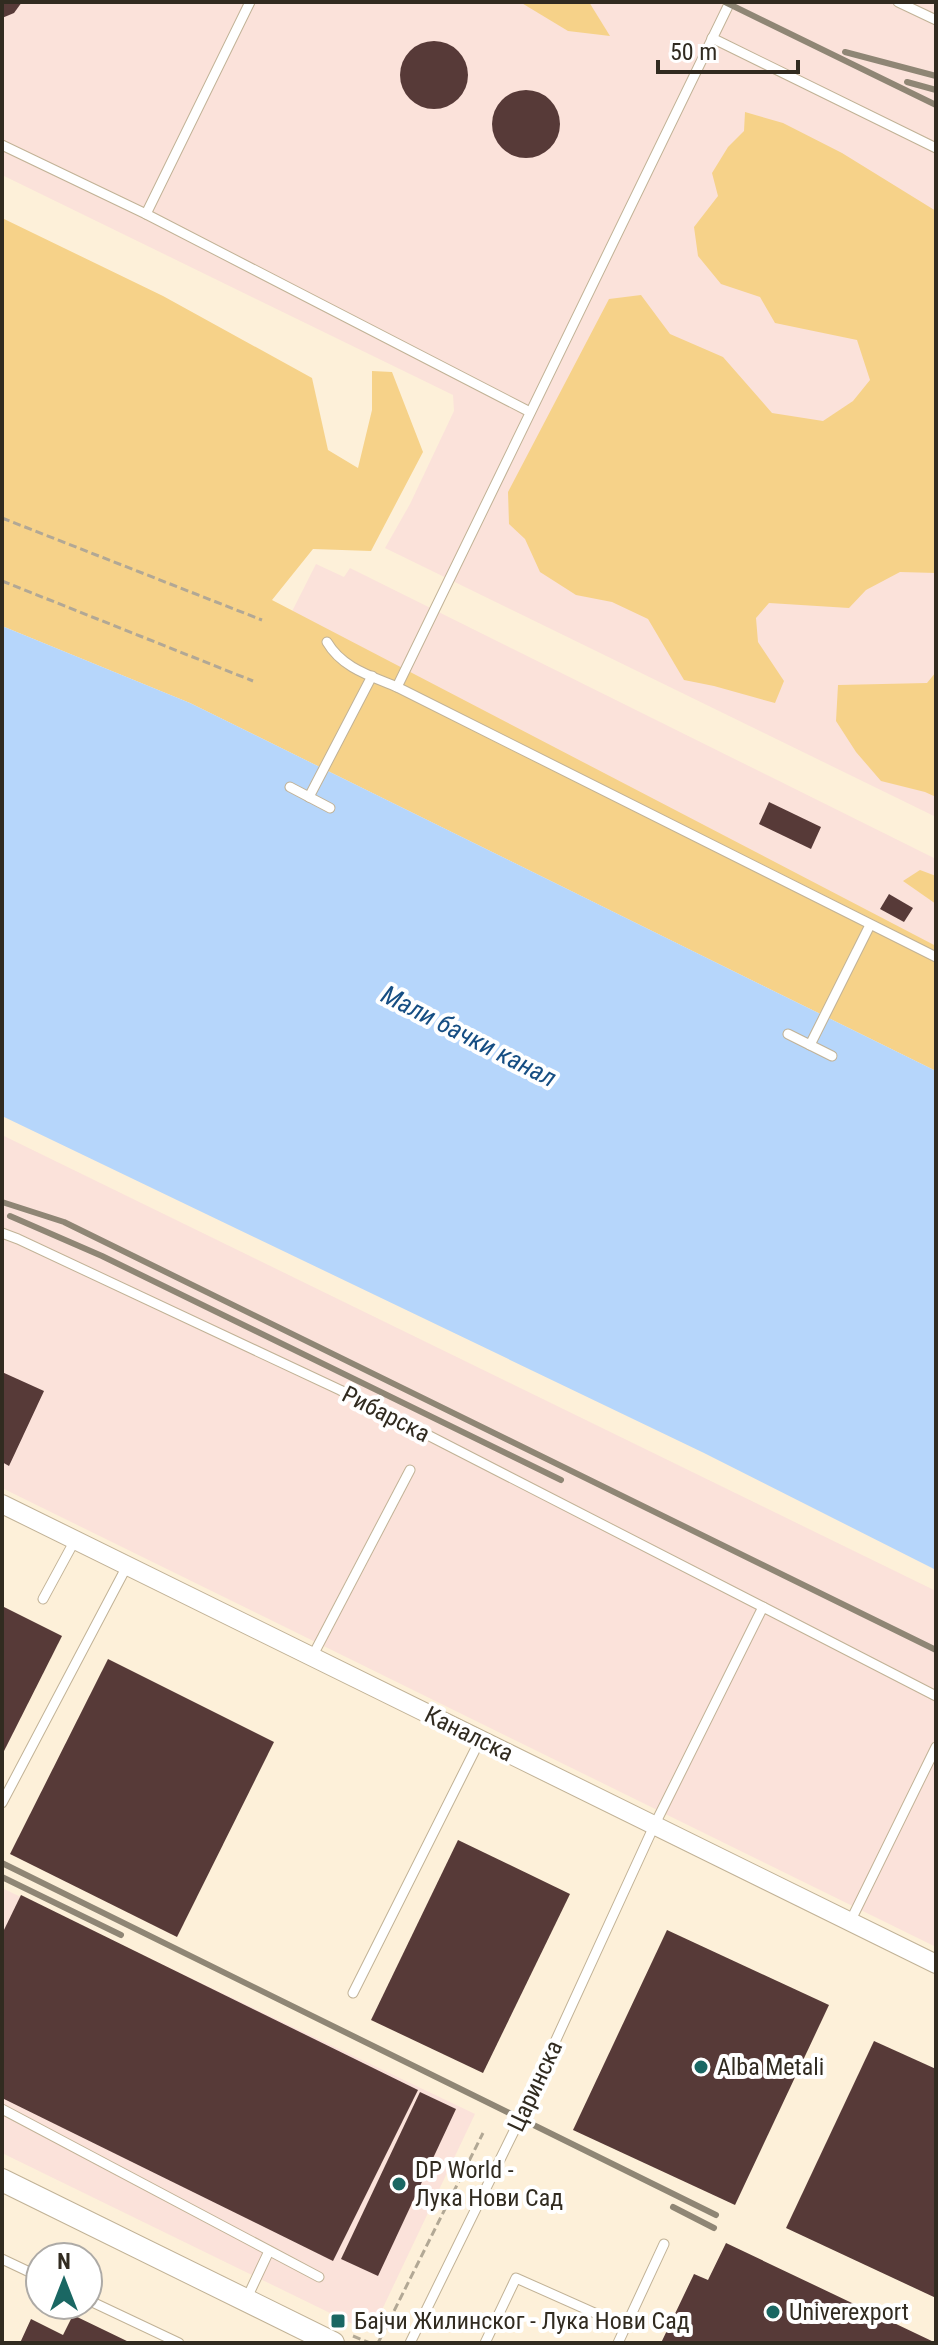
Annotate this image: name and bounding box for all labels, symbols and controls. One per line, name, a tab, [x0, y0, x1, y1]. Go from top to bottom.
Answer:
scale bar	[658, 24, 798, 74]
text: 50 m	[670, 38, 717, 66]
water label: Мали бачки канал	[377, 979, 561, 1093]
street label: Рибарска	[337, 1380, 435, 1448]
street label: Каналска	[420, 1701, 518, 1767]
street label: Царинска	[502, 2036, 568, 2136]
place label: Alba Metali	[717, 2053, 824, 2081]
marker: Alba Metali	[692, 2058, 710, 2076]
place label: DP World - Лука Нови Сад	[415, 2156, 563, 2212]
marker: DP World - Лука Нови Сад	[390, 2175, 408, 2193]
north arrow	[24, 2241, 104, 2321]
text: N	[57, 2249, 71, 2274]
place label: Univerexport	[789, 2298, 909, 2326]
marker: Univerexport	[764, 2303, 782, 2321]
place label: Бајчи Жилинског - Лука Нови Сад	[354, 2307, 690, 2335]
marker: Бајчи Жилинског - Лука Нови Сад	[329, 2312, 347, 2330]

